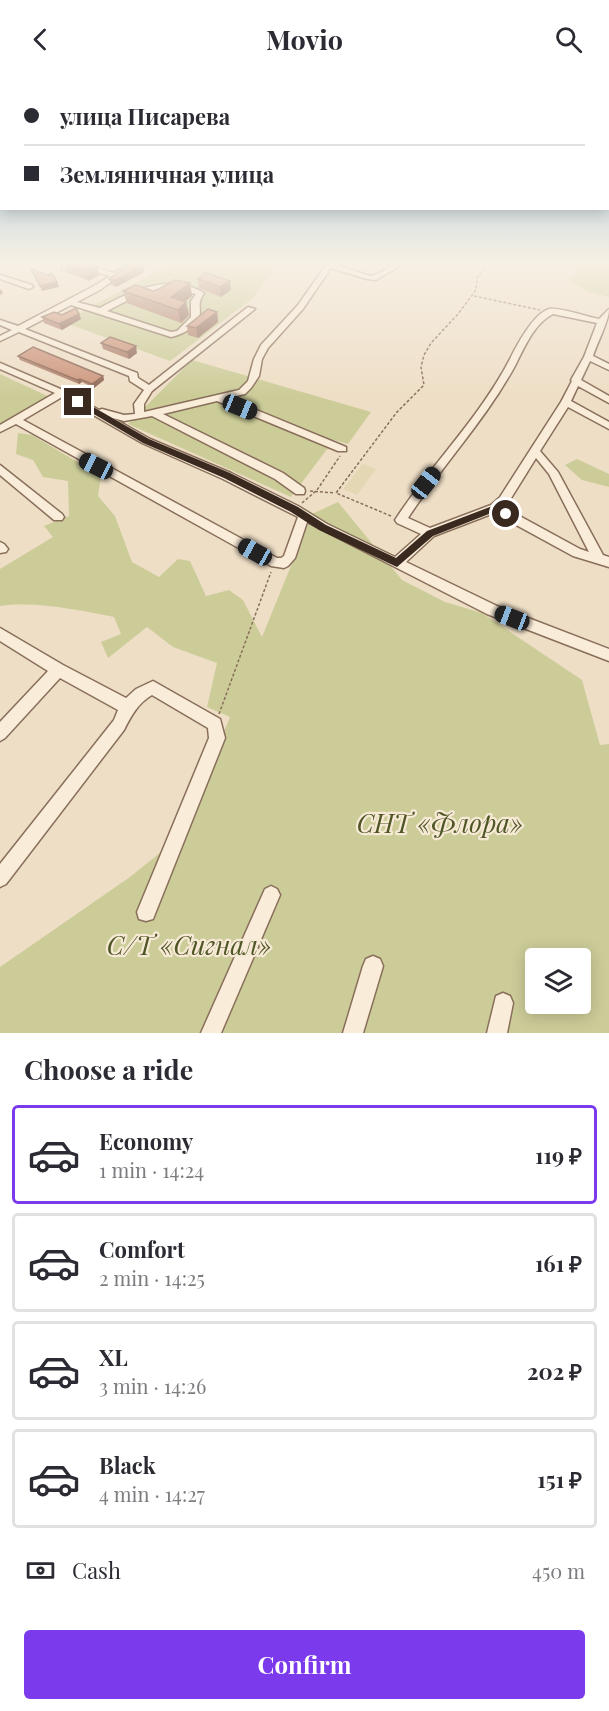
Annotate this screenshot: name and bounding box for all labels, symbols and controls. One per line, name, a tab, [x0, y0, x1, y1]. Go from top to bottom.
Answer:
text: Movio	[266, 21, 343, 57]
icon: back	[24, 23, 57, 56]
icon: search	[552, 23, 585, 56]
text: улица Писарева	[60, 101, 230, 131]
text: Земляничная улица	[60, 159, 274, 189]
route end	[64, 388, 91, 415]
car	[220, 392, 260, 422]
car	[76, 450, 116, 482]
car	[408, 463, 444, 503]
route start	[492, 500, 519, 527]
car	[235, 535, 275, 569]
car	[492, 603, 532, 633]
park label: СНТ «Флора»	[357, 805, 523, 840]
park label: С/Т «Сигнал»	[107, 927, 271, 962]
map controls	[525, 948, 591, 1014]
button: layers	[525, 948, 591, 1014]
text: Choose a ride	[24, 1051, 193, 1087]
text: Economy	[99, 1126, 193, 1156]
icon: car	[27, 1128, 81, 1182]
text: 119 ₽	[535, 1140, 582, 1170]
text: 1 min · 14:24	[99, 1156, 204, 1183]
text: Comfort	[99, 1234, 185, 1264]
icon: car	[27, 1236, 81, 1290]
text: 161 ₽	[535, 1248, 582, 1278]
text: 2 min · 14:25	[99, 1264, 205, 1291]
text: XL	[99, 1342, 128, 1372]
icon: car	[27, 1344, 81, 1398]
text: 202 ₽	[527, 1356, 582, 1386]
text: 3 min · 14:26	[99, 1372, 206, 1399]
text: Black	[99, 1450, 156, 1480]
icon: car	[27, 1452, 81, 1506]
text: 151 ₽	[537, 1464, 582, 1494]
text: 4 min · 14:27	[99, 1480, 205, 1507]
icon: cash	[24, 1554, 57, 1587]
text: Cash	[72, 1555, 121, 1585]
text: 450 m	[532, 1557, 585, 1584]
button: Confirm	[24, 1630, 585, 1699]

